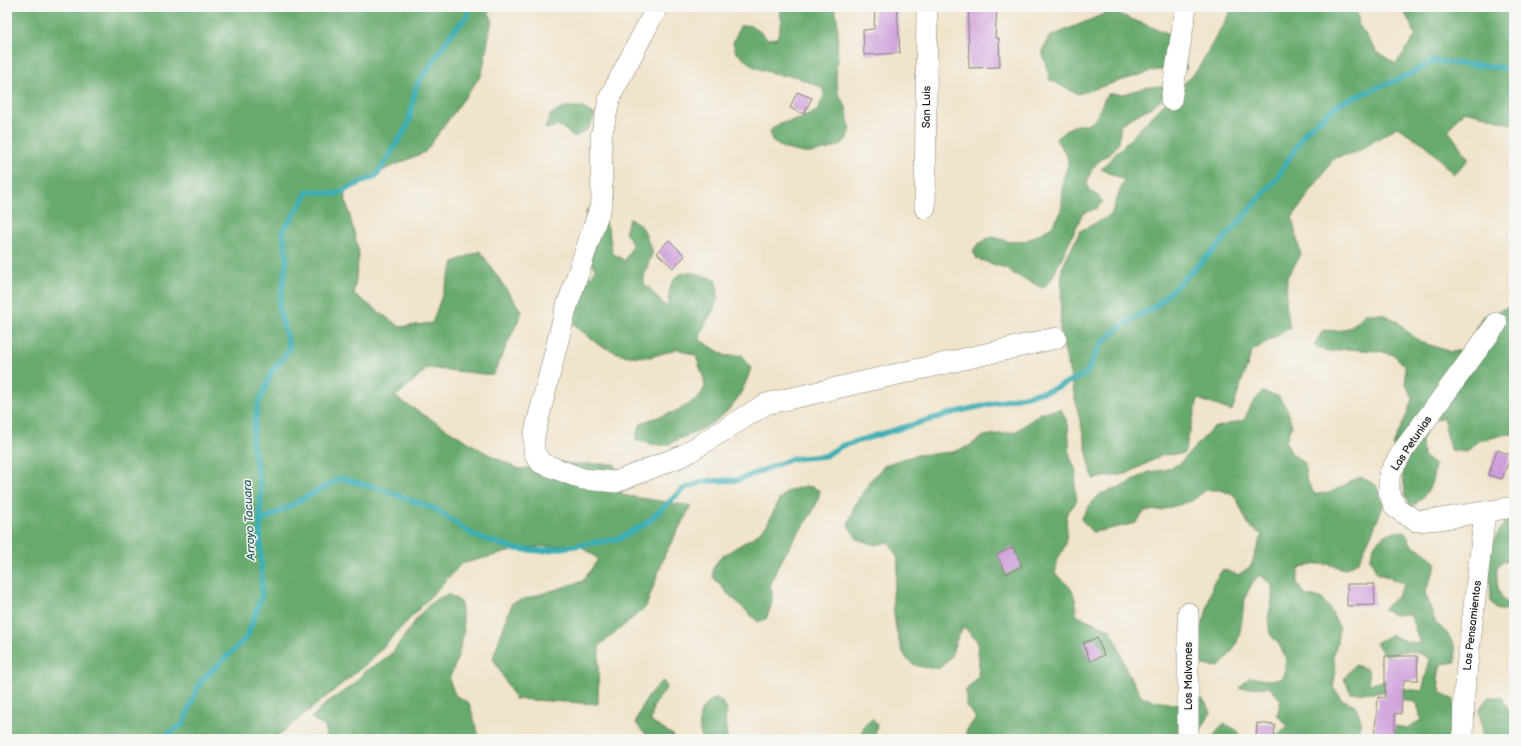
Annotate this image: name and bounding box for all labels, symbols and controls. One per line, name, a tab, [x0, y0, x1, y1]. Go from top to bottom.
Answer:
street label: San Luis	[920, 85, 933, 128]
street label: Las Petunias	[1388, 413, 1435, 473]
water label: Arroyo Tacuara	[240, 479, 259, 562]
street label: Los Pensamientos	[1461, 579, 1484, 671]
street label: Los Malvones	[1182, 641, 1195, 710]

